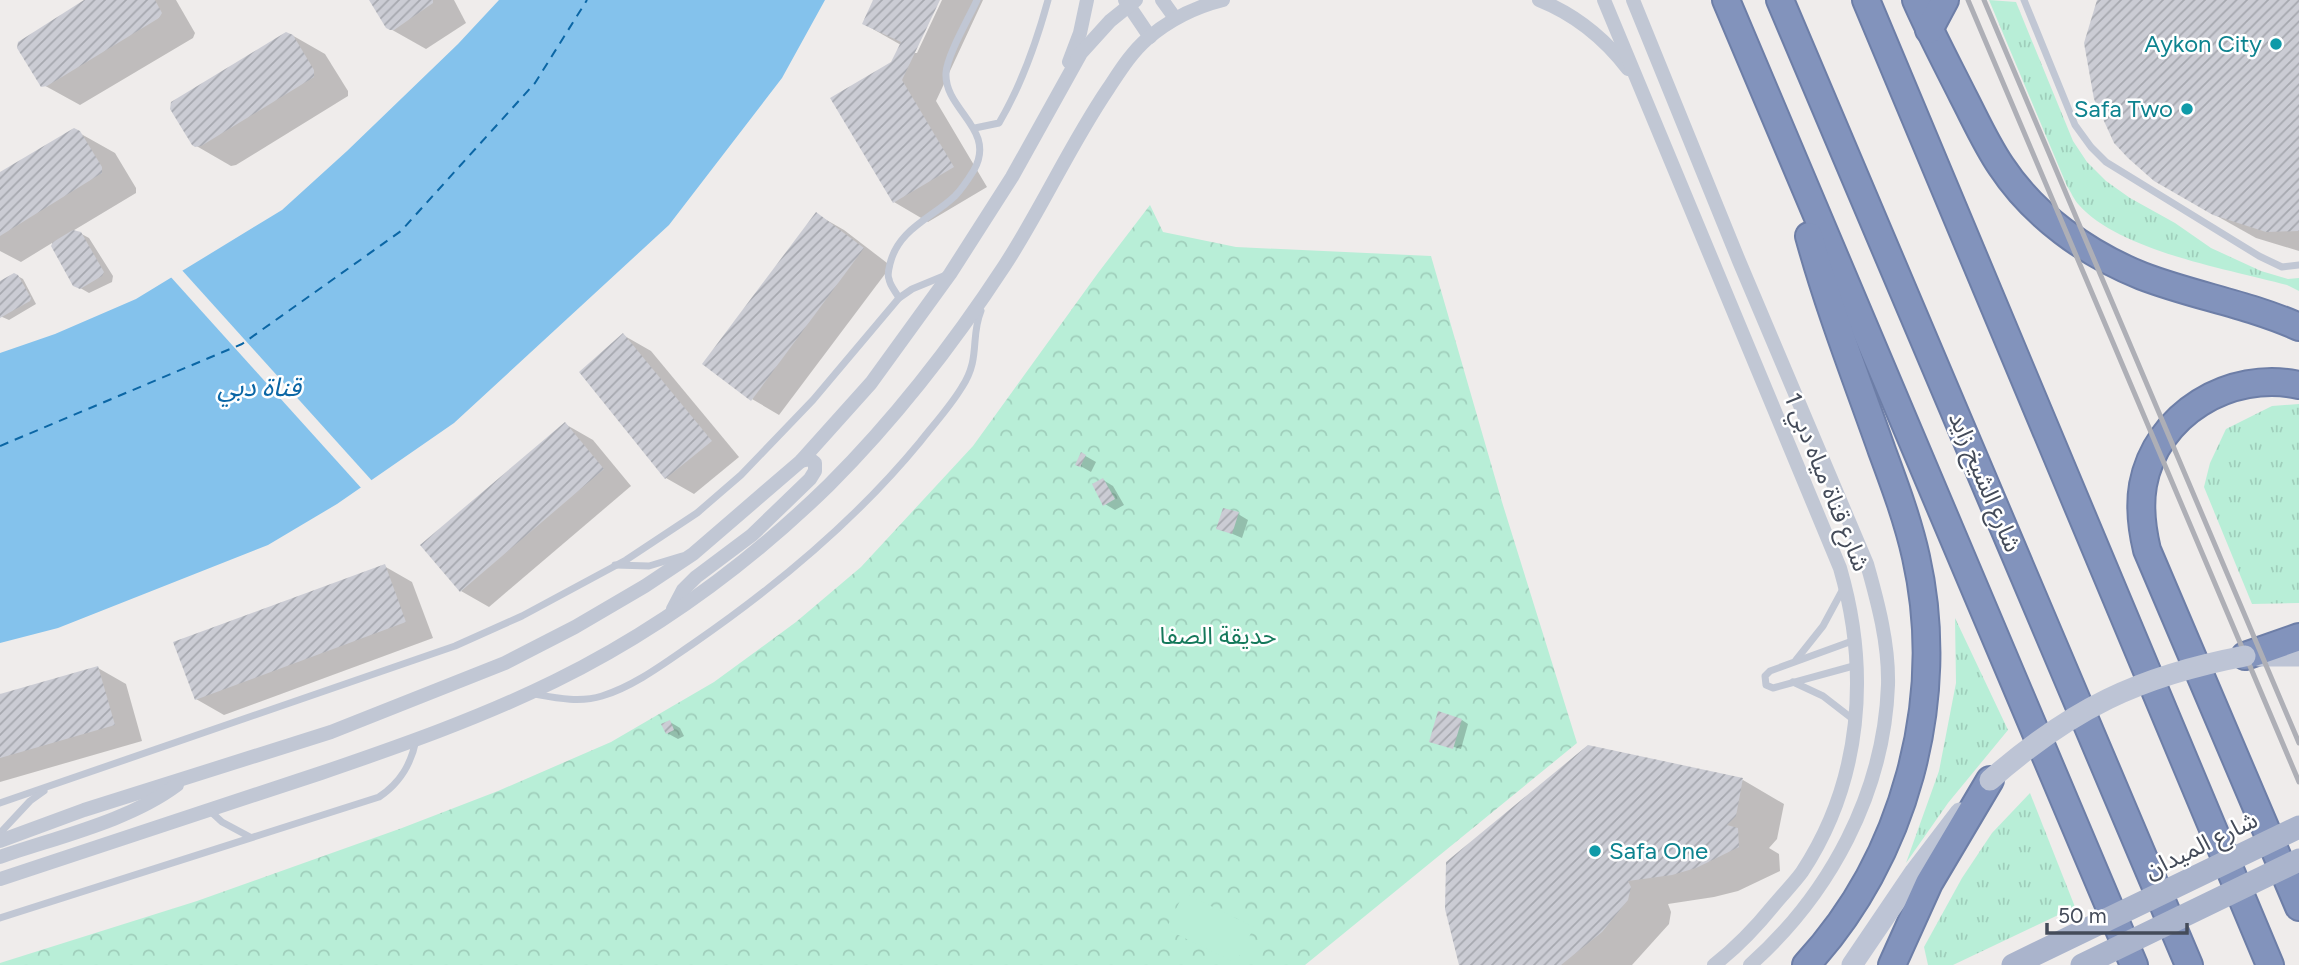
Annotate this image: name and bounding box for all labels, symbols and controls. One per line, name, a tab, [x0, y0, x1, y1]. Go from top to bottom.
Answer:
place label: Aykon City	[2144, 29, 2262, 58]
marker: Aykon City	[2268, 36, 2284, 52]
place label: Safa Two	[2074, 94, 2173, 123]
marker: Safa Two	[2179, 101, 2195, 117]
water label: قناة دبي	[217, 371, 302, 407]
street label: شارع قناة مياه دبي 1	[1774, 388, 1876, 577]
street label: شارع الشيخ زايد	[1940, 407, 2028, 557]
park label: حديقة الصفا	[1159, 621, 1277, 650]
street label: شارع الميدان	[2139, 805, 2263, 887]
place label: Safa One	[1609, 836, 1708, 865]
marker: Safa One	[1587, 843, 1603, 859]
scale bar	[2047, 892, 2187, 936]
text: 50 m	[2058, 903, 2107, 928]

